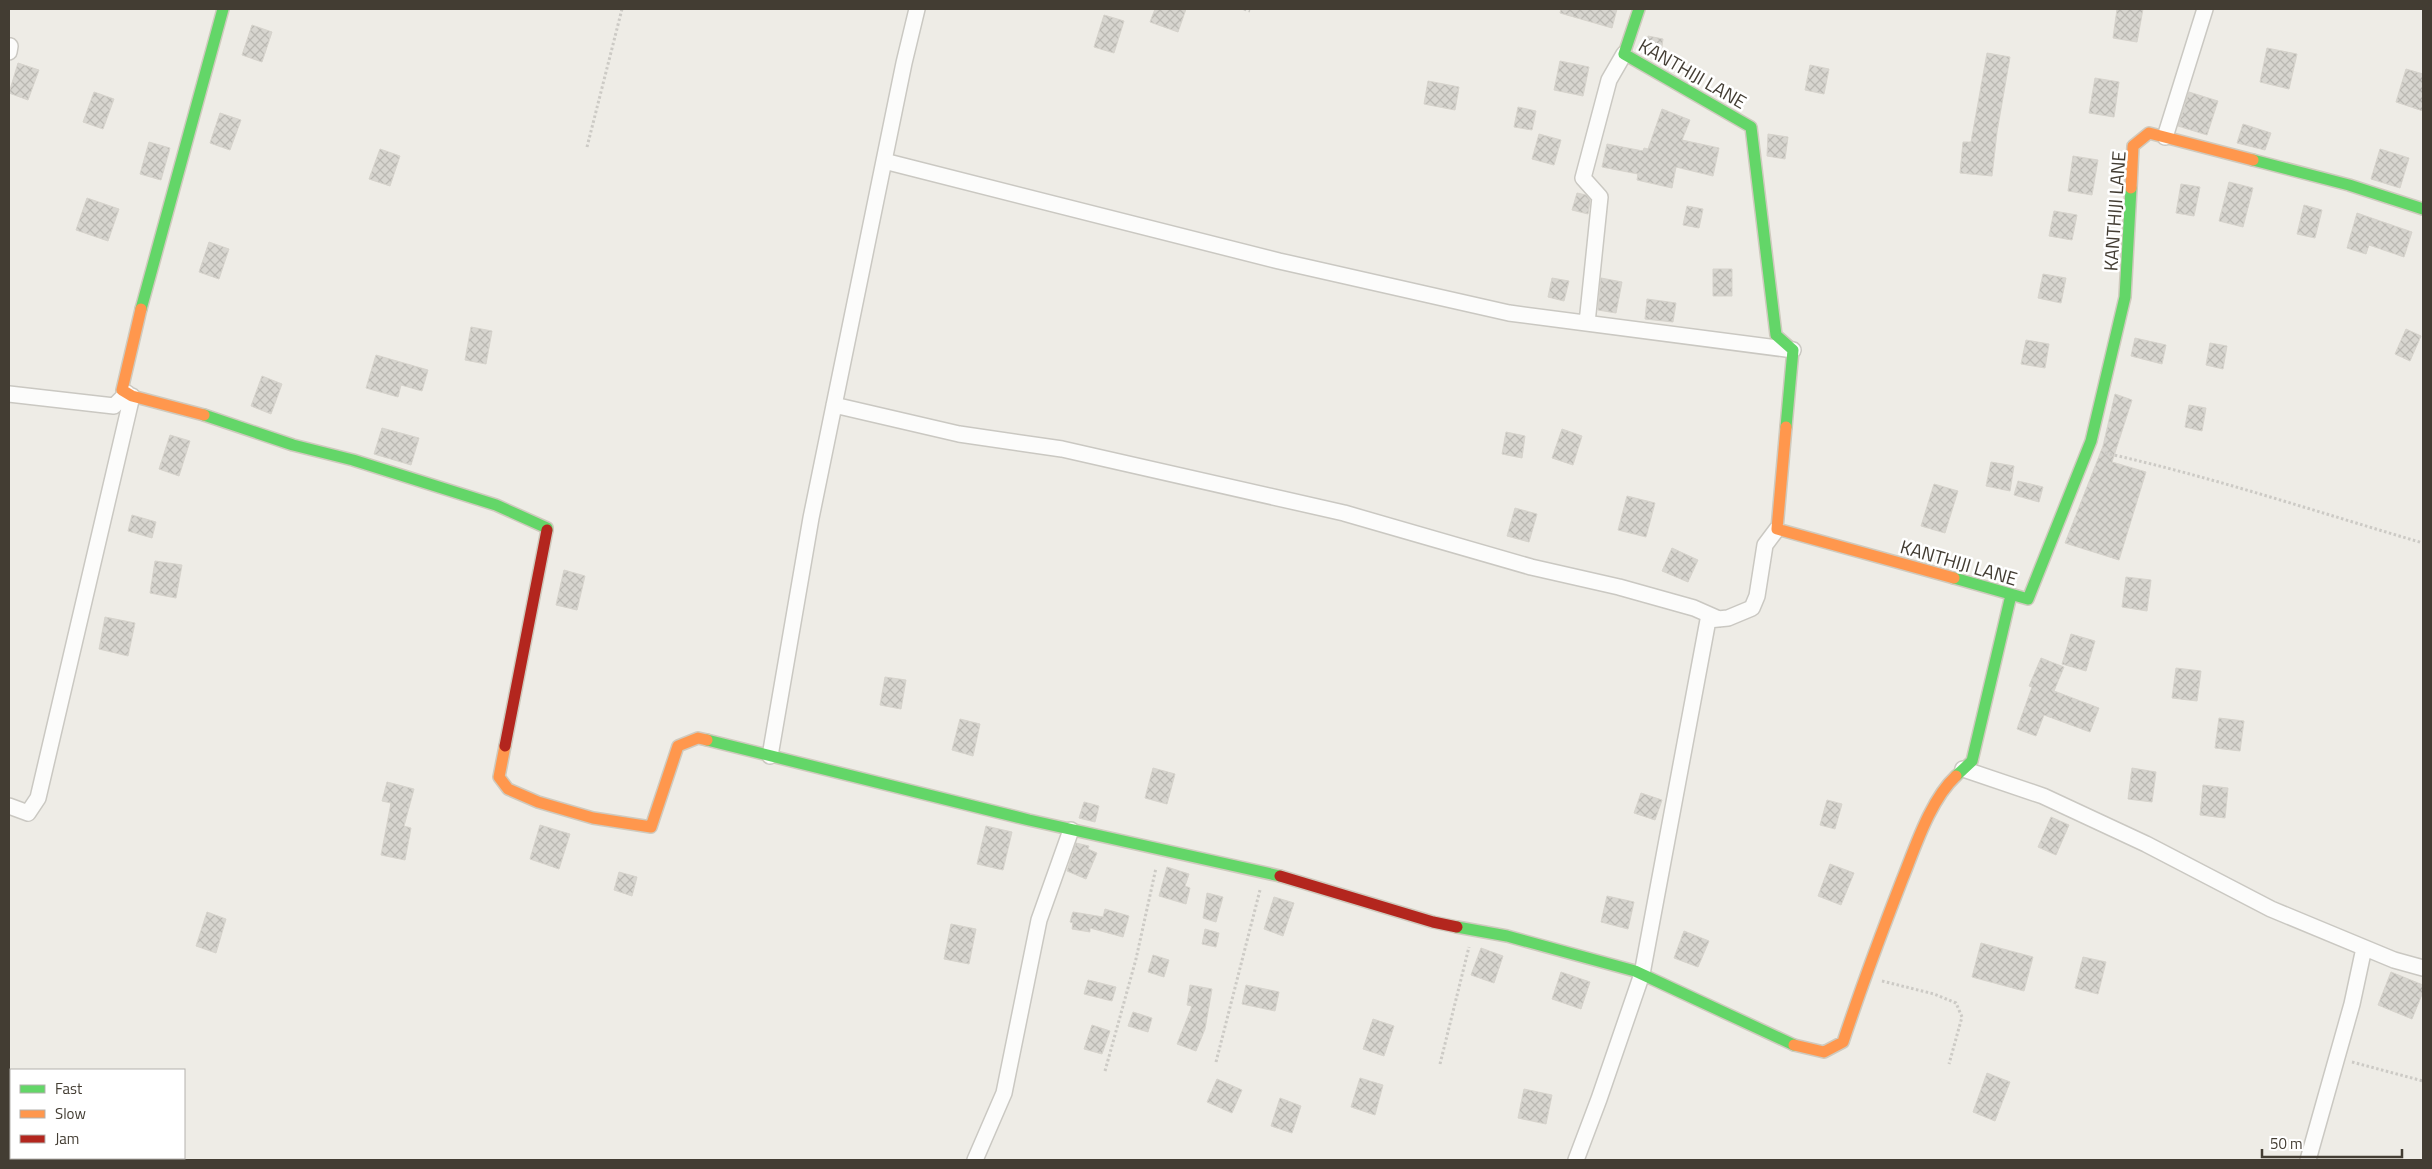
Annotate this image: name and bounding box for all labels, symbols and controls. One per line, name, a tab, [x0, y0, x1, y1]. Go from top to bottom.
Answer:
street label: KANTHIJI LANE	[1634, 30, 1752, 116]
street label: KANTHIJI LANE	[2095, 150, 2133, 272]
street label: KANTHIJI LANE	[1897, 531, 2021, 593]
legend	[10, 1069, 185, 1159]
text: Fast	[55, 1077, 83, 1100]
text: Slow	[55, 1102, 86, 1125]
scale bar	[2262, 1126, 2402, 1158]
text: Jam	[55, 1127, 79, 1150]
text: 50 m	[2270, 1132, 2303, 1155]

